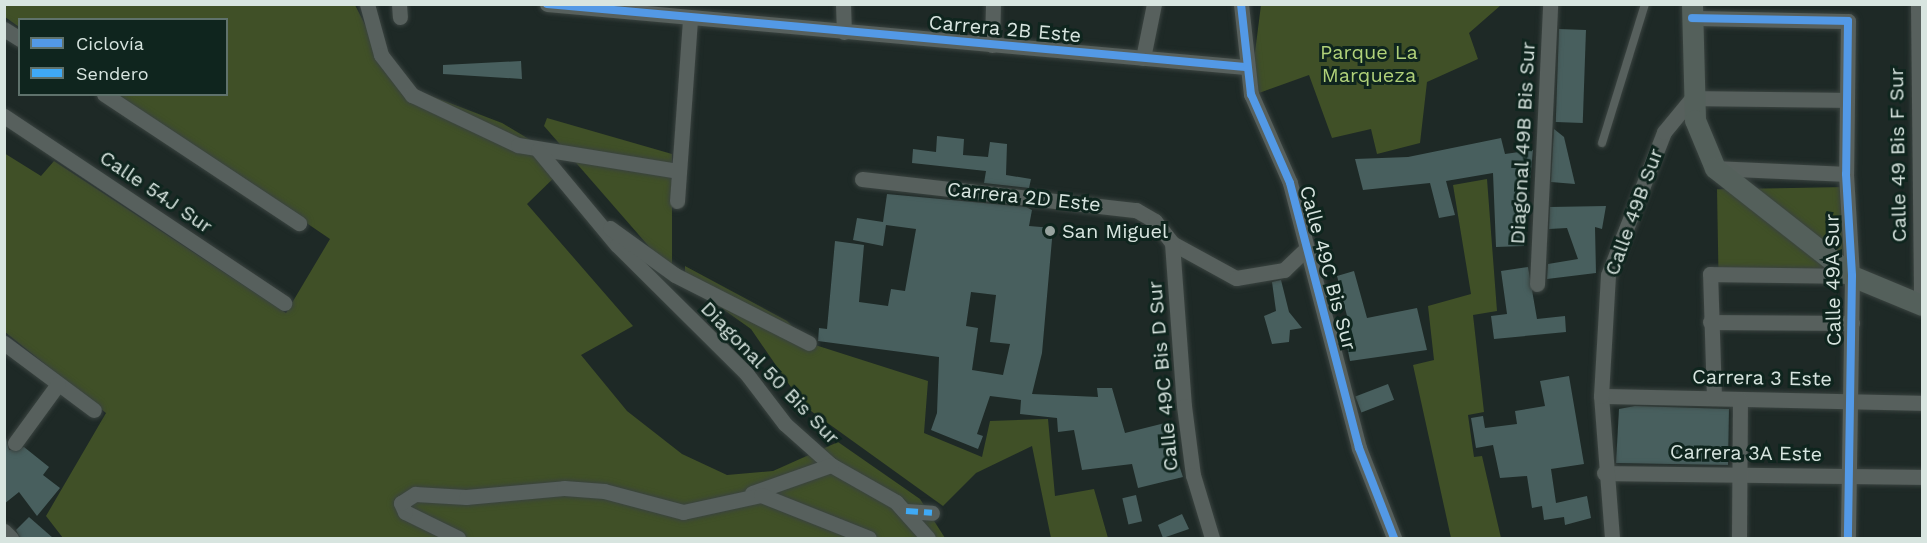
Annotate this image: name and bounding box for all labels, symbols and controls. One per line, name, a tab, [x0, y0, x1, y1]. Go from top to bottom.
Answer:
street label: Carrera 2B Este	[928, 10, 1082, 48]
legend	[18, 18, 228, 96]
text: Ciclovía	[76, 33, 144, 54]
park label: Parque La Marqueza	[1320, 41, 1418, 88]
street label: Diagonal 49B Bis Sur	[1506, 41, 1540, 245]
text: Sendero	[76, 63, 149, 84]
street label: Calle 49 Bis F Sur	[1884, 67, 1912, 243]
street label: Calle 54J Sur	[95, 145, 217, 239]
street label: Calle 49B Sur	[1600, 145, 1668, 279]
street label: Carrera 2D Este	[946, 177, 1102, 217]
street label: Calle 49C Bis Sur	[1294, 183, 1362, 353]
street label: Calle 49A Sur	[1820, 213, 1846, 347]
place label: San Miguel	[1062, 219, 1168, 243]
marker: San Miguel	[1043, 224, 1057, 238]
street label: Calle 49C Bis D Sur	[1143, 280, 1183, 472]
street label: Diagonal 50 Bis Sur	[695, 296, 845, 450]
street label: Carrera 3 Este	[1692, 365, 1832, 391]
street label: Carrera 3A Este	[1669, 440, 1823, 466]

